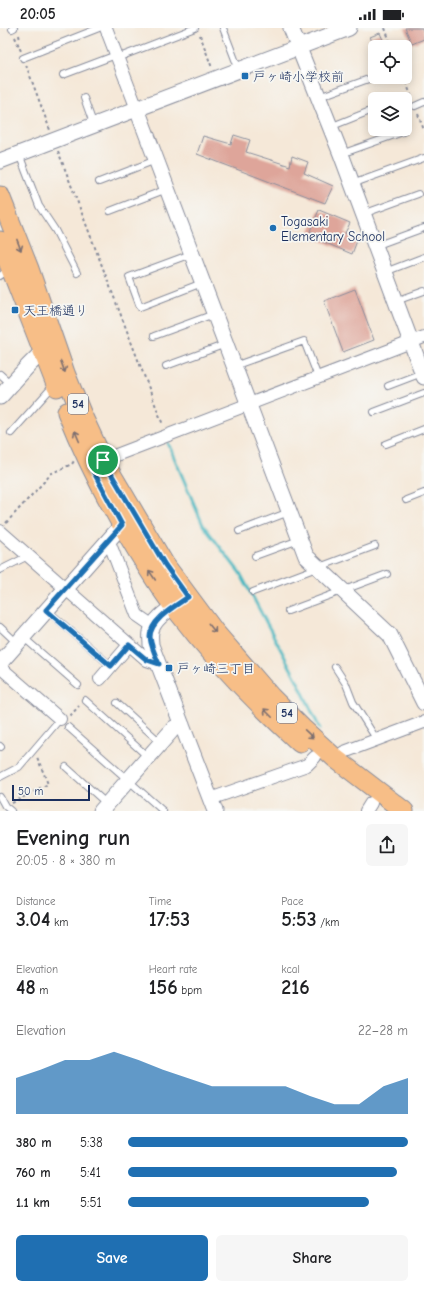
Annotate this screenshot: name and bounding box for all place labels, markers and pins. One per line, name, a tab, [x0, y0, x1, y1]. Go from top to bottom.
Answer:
place label: 戸ヶ崎小学校前	[253, 69, 344, 84]
marker: 戸ヶ崎小学校前	[240, 71, 250, 81]
place label: Togasaki Elementary School	[281, 214, 385, 244]
marker: Togasaki Elementary School	[268, 223, 278, 233]
place label: 天王橋通り	[23, 303, 88, 318]
marker: 天王橋通り	[10, 305, 20, 315]
pin	[86, 443, 120, 477]
place label: 戸ヶ崎三丁目	[177, 661, 255, 676]
marker: 戸ヶ崎三丁目	[164, 663, 174, 673]

